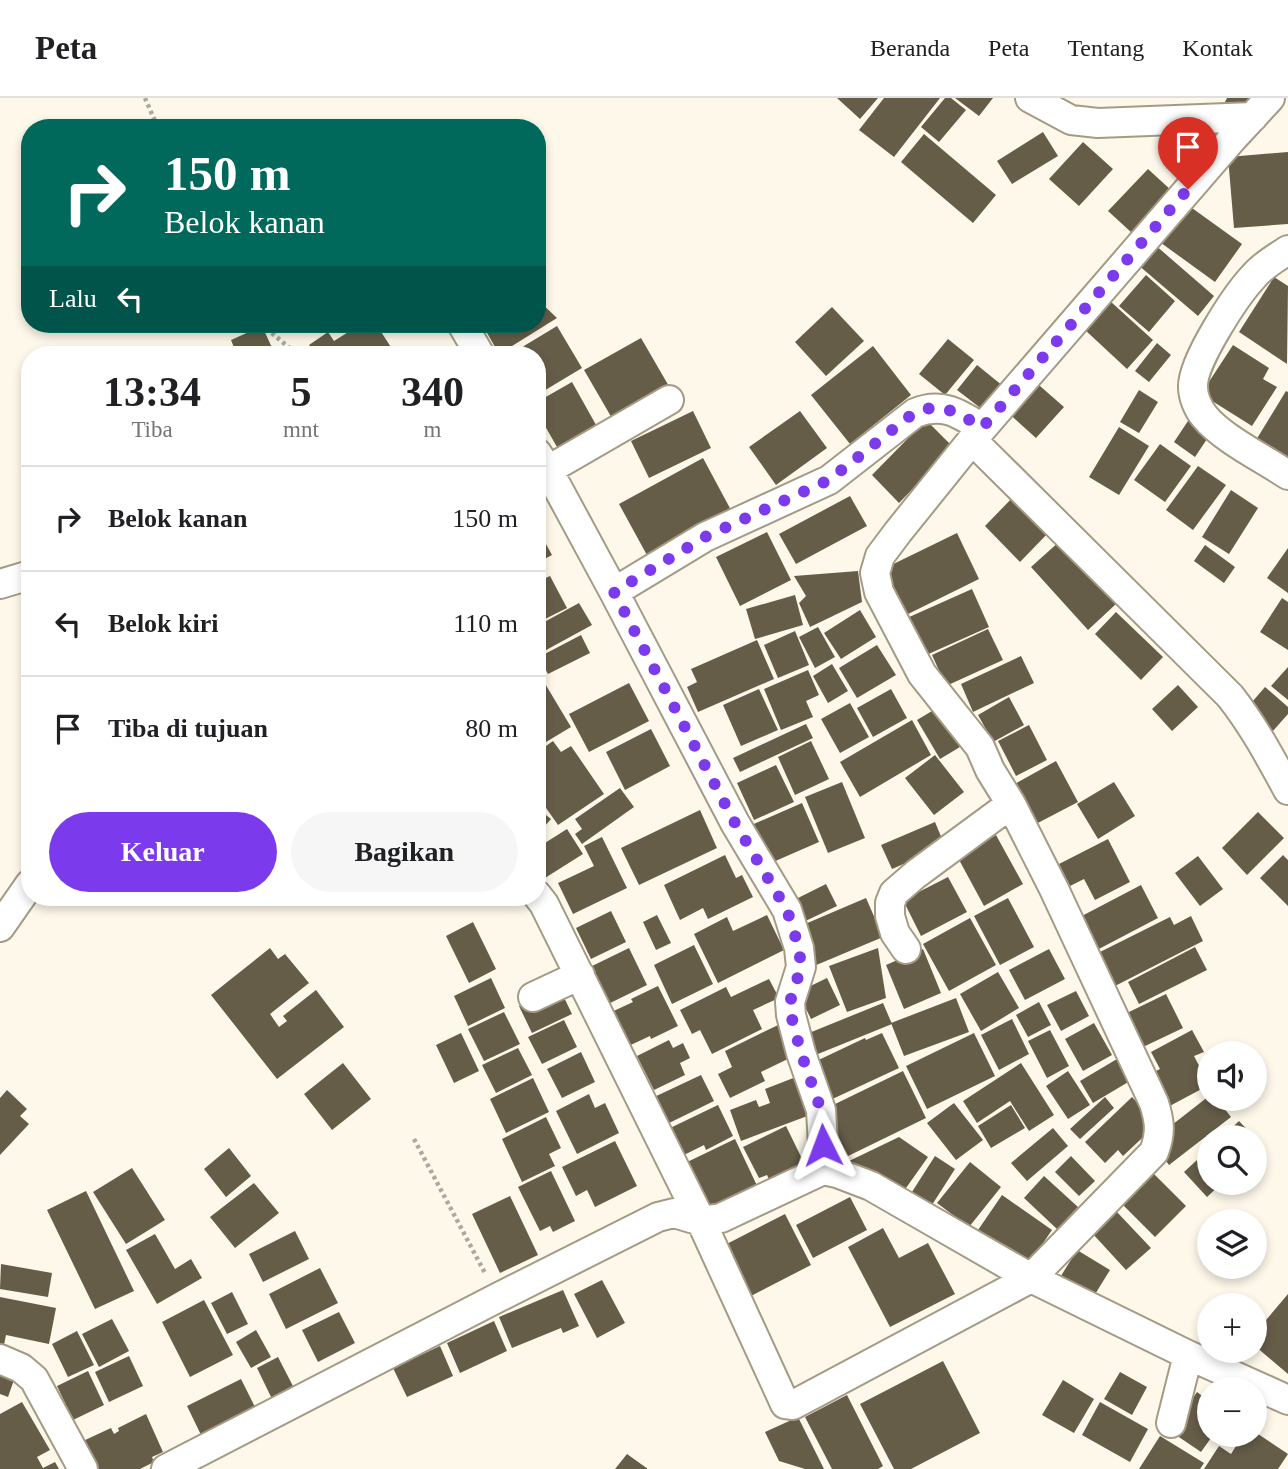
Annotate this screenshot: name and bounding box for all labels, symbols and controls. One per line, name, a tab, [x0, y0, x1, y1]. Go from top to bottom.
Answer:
text: Peta	[35, 30, 97, 66]
text: Beranda	[870, 35, 950, 61]
text: Peta	[988, 35, 1029, 61]
text: Tentang	[1067, 35, 1144, 61]
text: Kontak	[1182, 35, 1253, 61]
pin	[1158, 117, 1218, 189]
icon: arrive	[1169, 128, 1207, 166]
text: 150 m	[164, 146, 291, 201]
icon: right	[49, 147, 140, 238]
text: Belok kanan	[164, 204, 325, 240]
icon: left	[111, 280, 149, 318]
text: Lalu	[49, 284, 97, 313]
text: 13:34	[103, 369, 201, 415]
text: 5	[290, 369, 311, 415]
text: 340	[401, 369, 464, 415]
text: Tiba	[131, 417, 173, 442]
text: mnt	[283, 417, 319, 442]
text: m	[423, 417, 441, 442]
icon: right	[49, 500, 87, 538]
text: Belok kanan	[108, 504, 247, 533]
text: 150 m	[452, 504, 518, 533]
icon: left	[49, 605, 87, 643]
text: Belok kiri	[108, 609, 219, 638]
text: 110 m	[453, 609, 518, 638]
icon: arrive	[49, 710, 87, 748]
text: Tiba di tujuan	[108, 714, 268, 743]
text: 80 m	[465, 714, 518, 743]
button: Keluar	[49, 812, 277, 892]
button: Bagikan	[291, 812, 518, 892]
map controls	[1197, 1041, 1267, 1447]
button: sound	[1197, 1041, 1267, 1111]
position arrow	[786, 1108, 860, 1182]
button: search	[1197, 1125, 1267, 1195]
button: layers	[1197, 1209, 1267, 1279]
button: +	[1197, 1293, 1267, 1363]
button: −	[1197, 1377, 1267, 1447]

